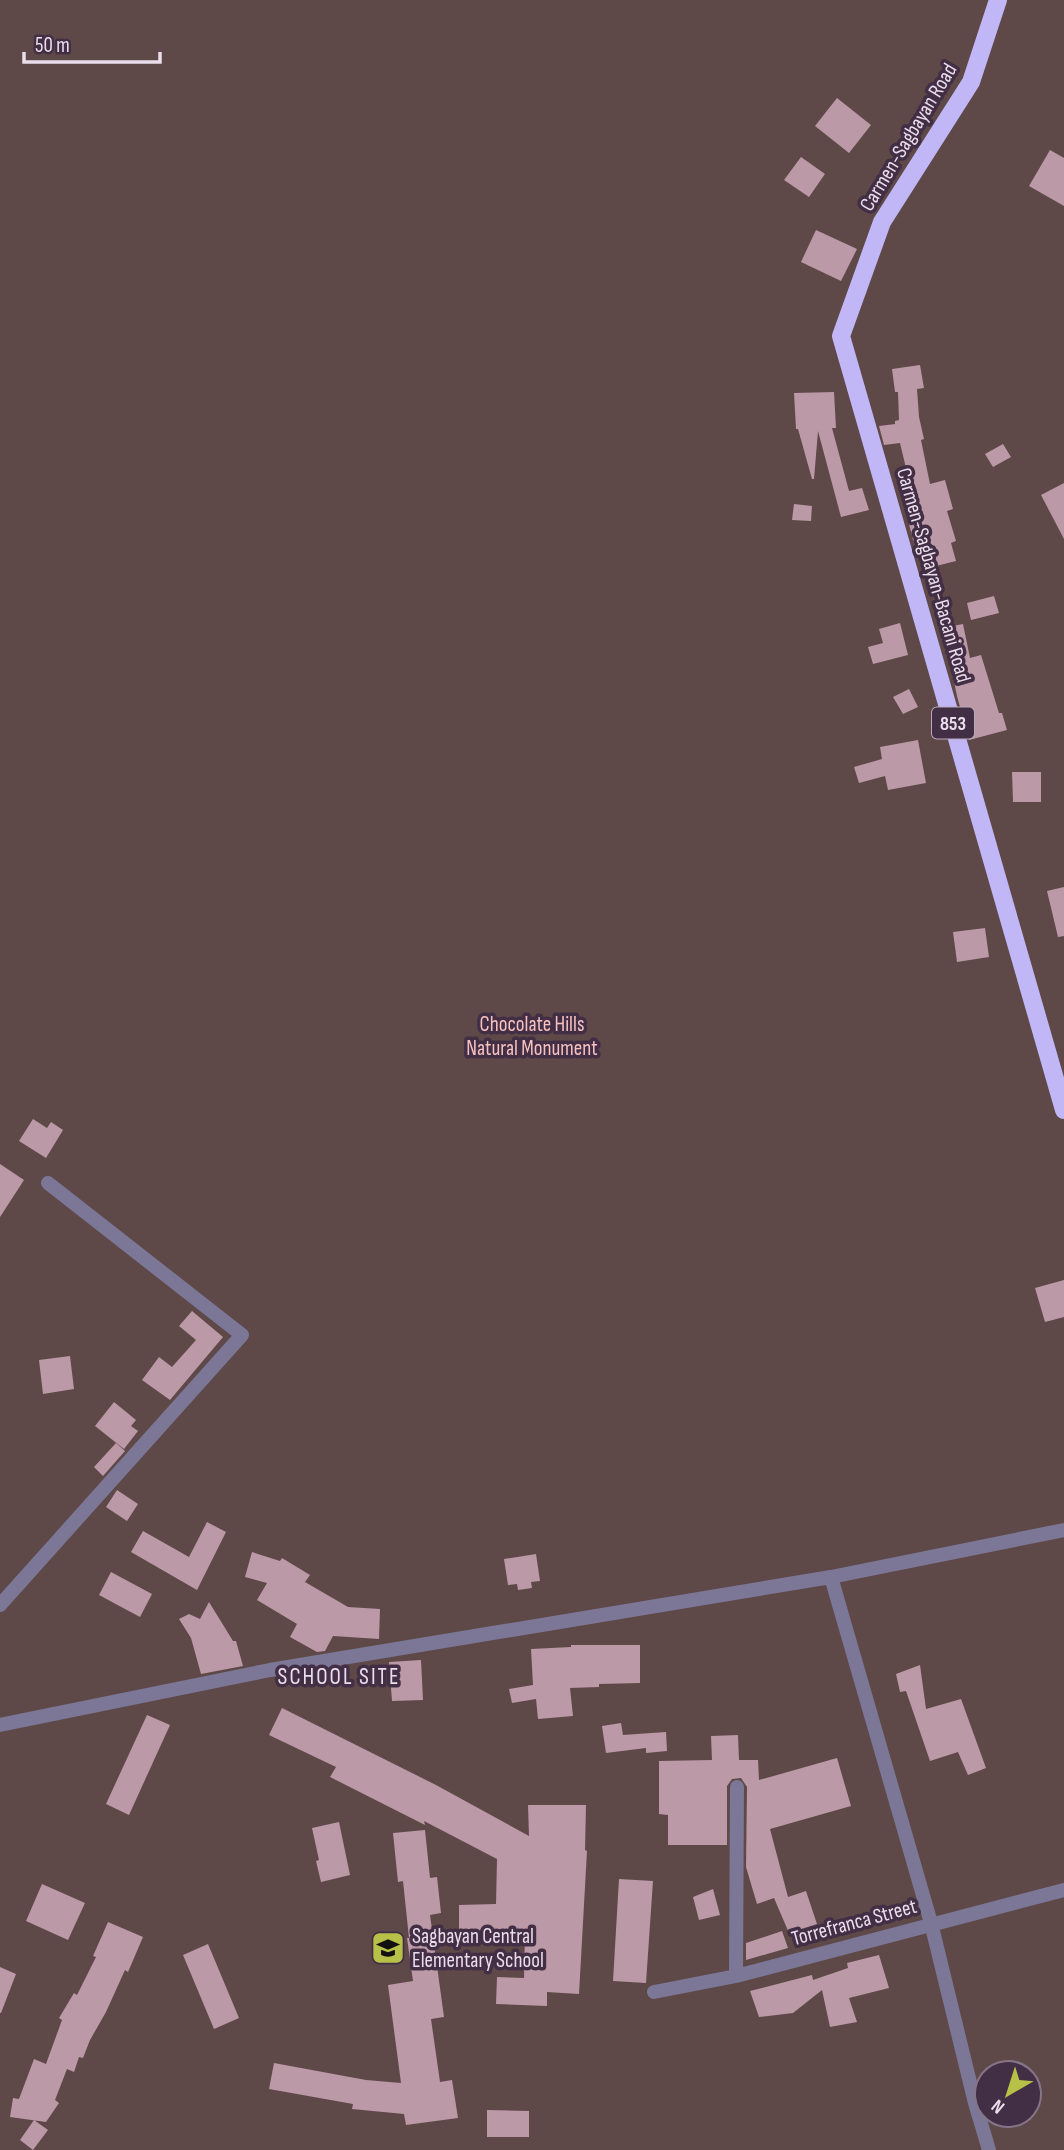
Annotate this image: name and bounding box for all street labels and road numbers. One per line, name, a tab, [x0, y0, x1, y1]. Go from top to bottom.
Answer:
street label: Carmen-Sagbayan Road	[855, 59, 962, 216]
street label: Carmen-Sagbayan-Bacani Road	[891, 465, 976, 685]
road number: 853	[932, 708, 974, 738]
street label: Torrefranca Street	[789, 1894, 920, 1951]

